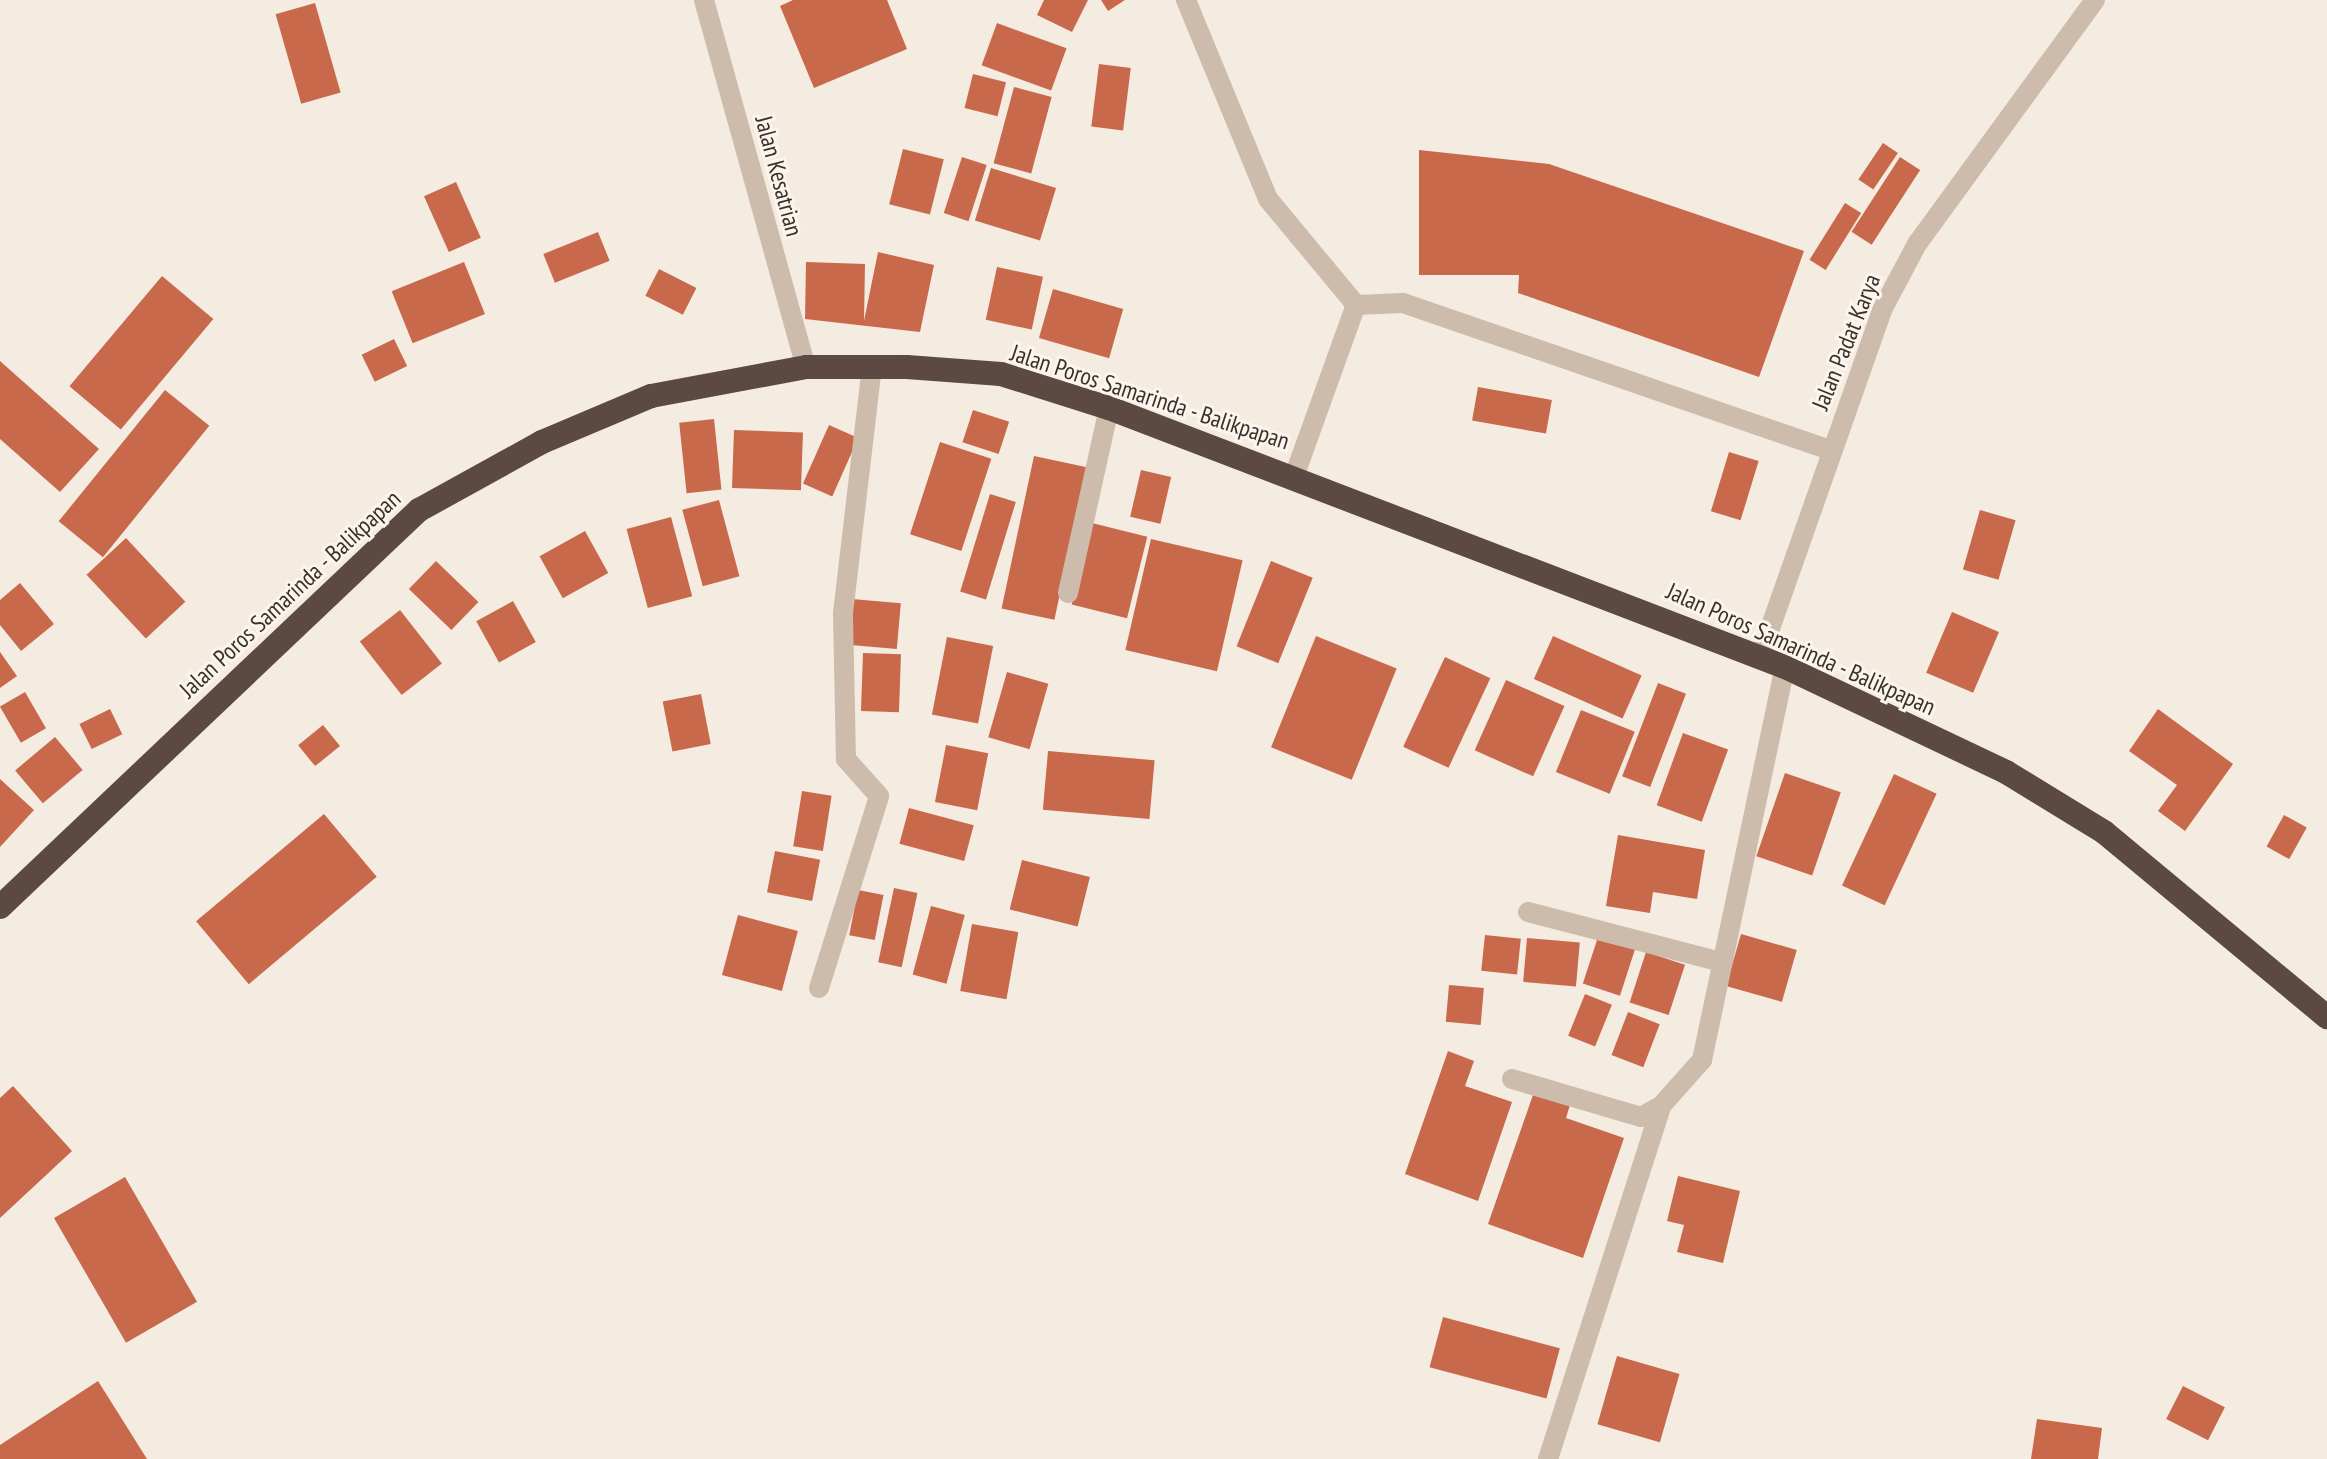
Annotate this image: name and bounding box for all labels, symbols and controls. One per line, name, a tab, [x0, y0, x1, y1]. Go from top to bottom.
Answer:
street label: Jalan Kesatrian	[749, 113, 809, 239]
street label: Jalan Padat Karya	[1806, 270, 1886, 414]
street label: Jalan Poros Samarinda - Balikpapan	[1006, 338, 1294, 456]
street label: Jalan Poros Samarinda - Balikpapan	[173, 484, 407, 704]
street label: Jalan Poros Samarinda - Balikpapan	[1661, 576, 1941, 722]

